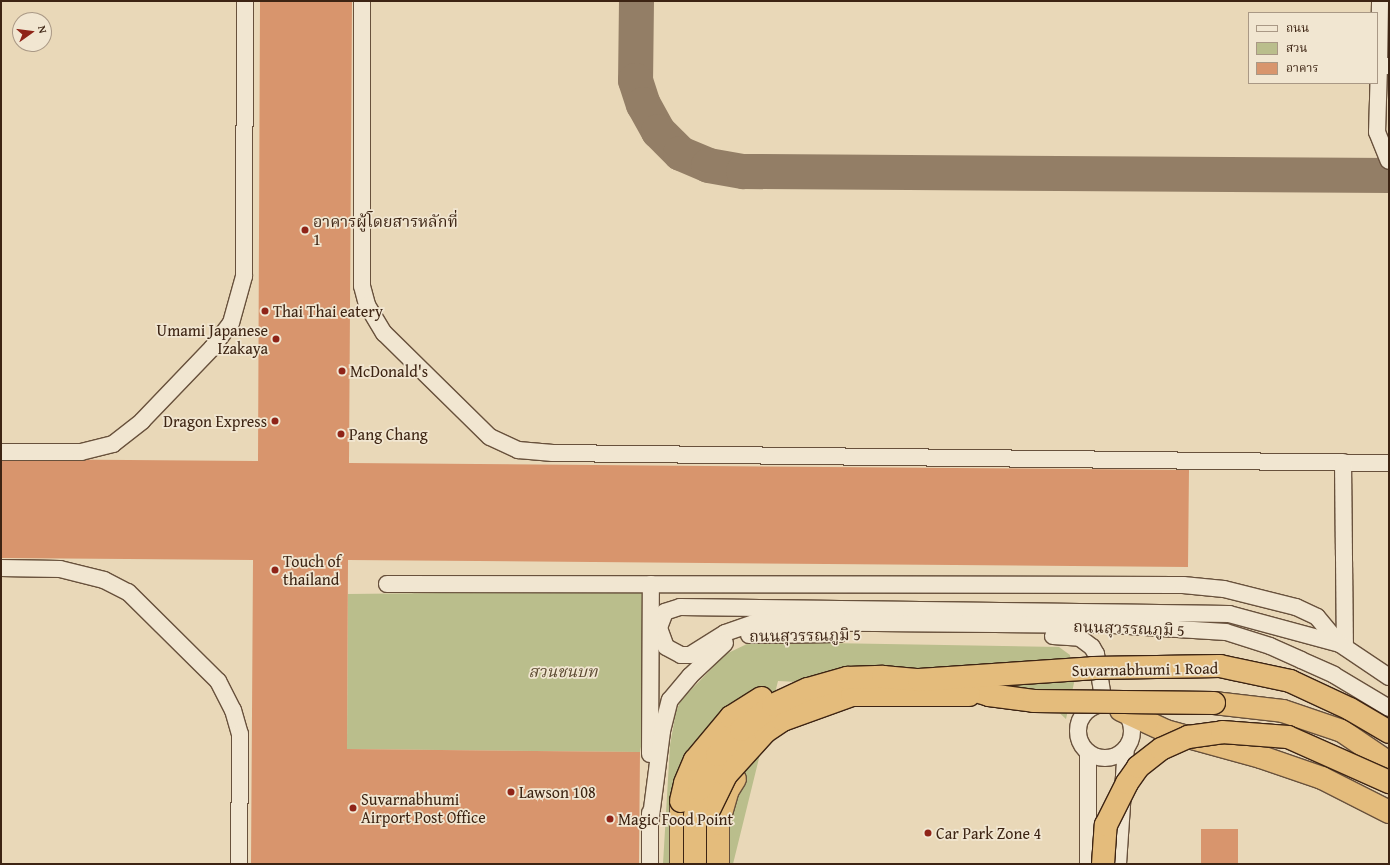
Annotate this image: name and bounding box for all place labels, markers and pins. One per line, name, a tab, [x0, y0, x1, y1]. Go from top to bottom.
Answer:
place label: อาคารผู้โดยสารหลักที่ 1	[313, 211, 458, 249]
marker: อาคารผู้โดยสารหลักที่ 1	[300, 225, 310, 235]
place label: Thai Thai eatery	[273, 301, 383, 321]
marker: Thai Thai eatery	[260, 306, 270, 316]
place label: Umami Japanese Izakaya	[157, 320, 268, 358]
marker: Umami Japanese Izakaya	[271, 334, 281, 344]
place label: McDonald's	[350, 361, 428, 381]
marker: McDonald's	[337, 366, 347, 376]
place label: Dragon Express	[163, 411, 267, 431]
marker: Dragon Express	[270, 416, 280, 426]
place label: Pang Chang	[349, 424, 428, 444]
marker: Pang Chang	[336, 429, 346, 439]
place label: Touch of thailand	[283, 551, 341, 589]
marker: Touch of thailand	[270, 565, 280, 575]
place label: Lawson 108	[519, 782, 596, 802]
marker: Lawson 108	[506, 787, 516, 797]
place label: Suvarnabhumi Airport Post Office	[361, 789, 486, 827]
marker: Suvarnabhumi Airport Post Office	[348, 803, 358, 813]
place label: Magic Food Point	[618, 809, 733, 829]
marker: Magic Food Point	[605, 814, 615, 824]
place label: Car Park Zone 4	[936, 823, 1041, 843]
marker: Car Park Zone 4	[923, 828, 933, 838]

